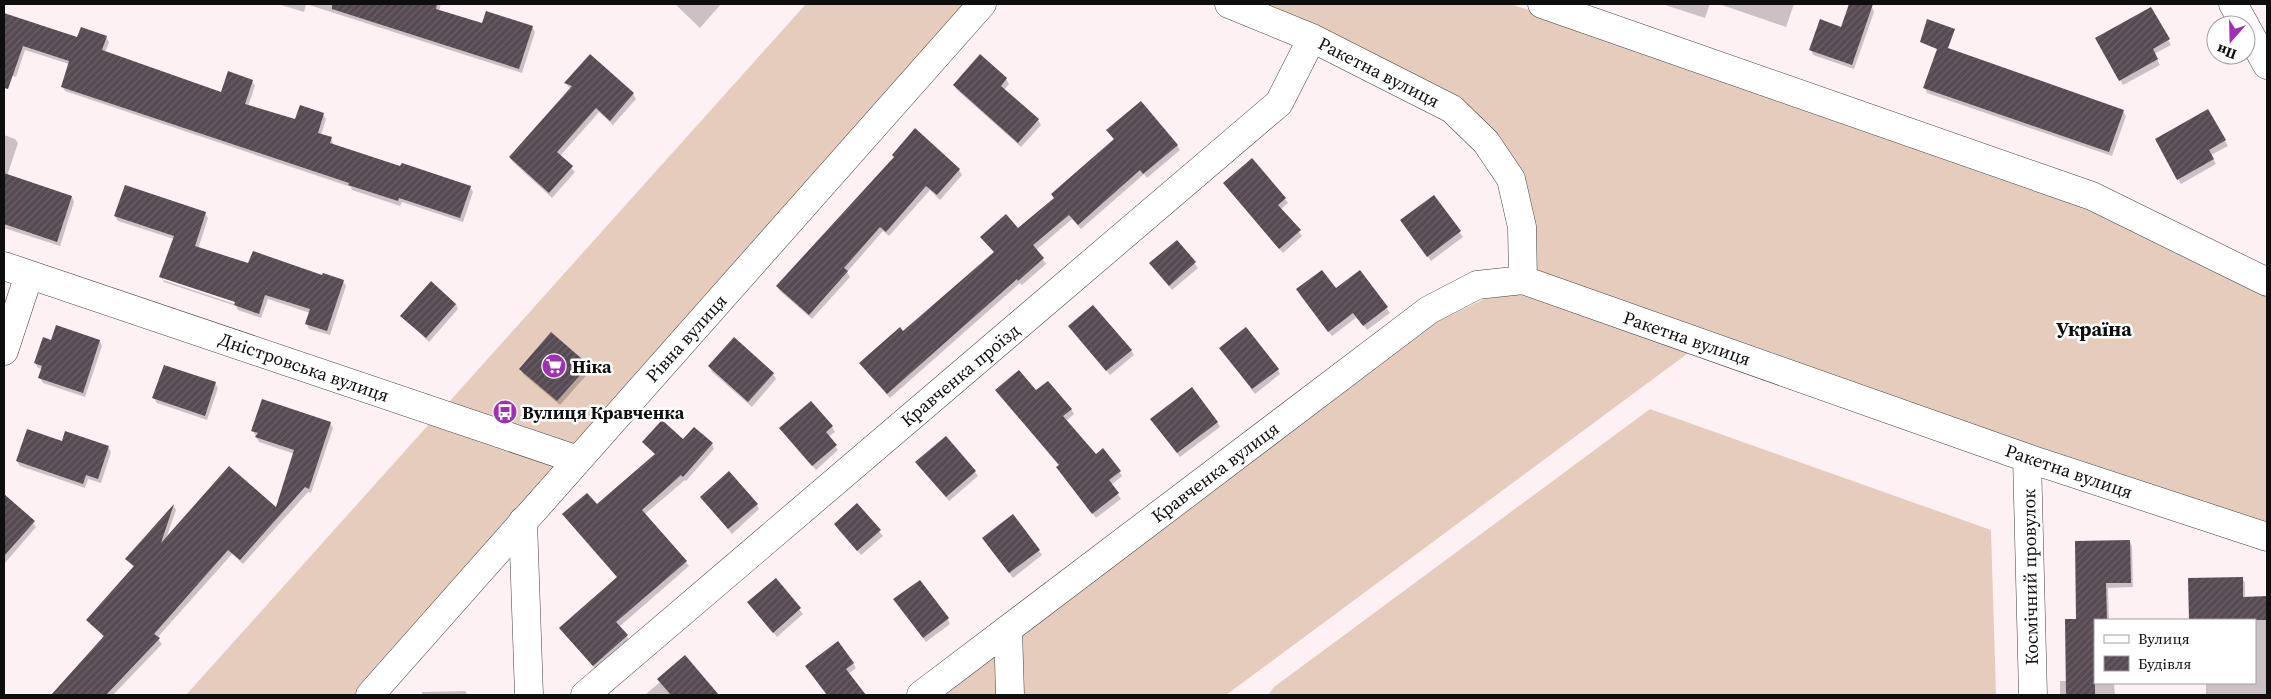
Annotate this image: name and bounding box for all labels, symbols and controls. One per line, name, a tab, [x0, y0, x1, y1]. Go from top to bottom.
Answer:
north arrow	[2206, 15, 2256, 65]
street label: Ракетна вулиця	[1314, 31, 1444, 113]
text: Пн	[2214, 39, 2239, 65]
street label: Рівна вулиця	[640, 289, 732, 387]
street label: Ракетна вулиця	[1620, 305, 1754, 371]
district label: Україна	[2056, 315, 2132, 343]
street label: Кравченка проїзд	[895, 318, 1025, 432]
street label: Дністровська вулиця	[216, 326, 392, 408]
supermarket icon: Ніка	[541, 353, 567, 379]
place label: Ніка	[572, 354, 612, 379]
bus stop icon: Вулиця Кравченка	[492, 399, 518, 425]
place label: Вулиця Кравченка	[522, 400, 685, 425]
street label: Кравченка вулиця	[1146, 416, 1284, 528]
street label: Ракетна вулиця	[2002, 438, 2136, 504]
street label: Космічний провулок	[2016, 489, 2044, 665]
legend	[2094, 619, 2256, 684]
text: Вулиця	[2138, 628, 2190, 649]
text: Будівля	[2138, 653, 2191, 674]

